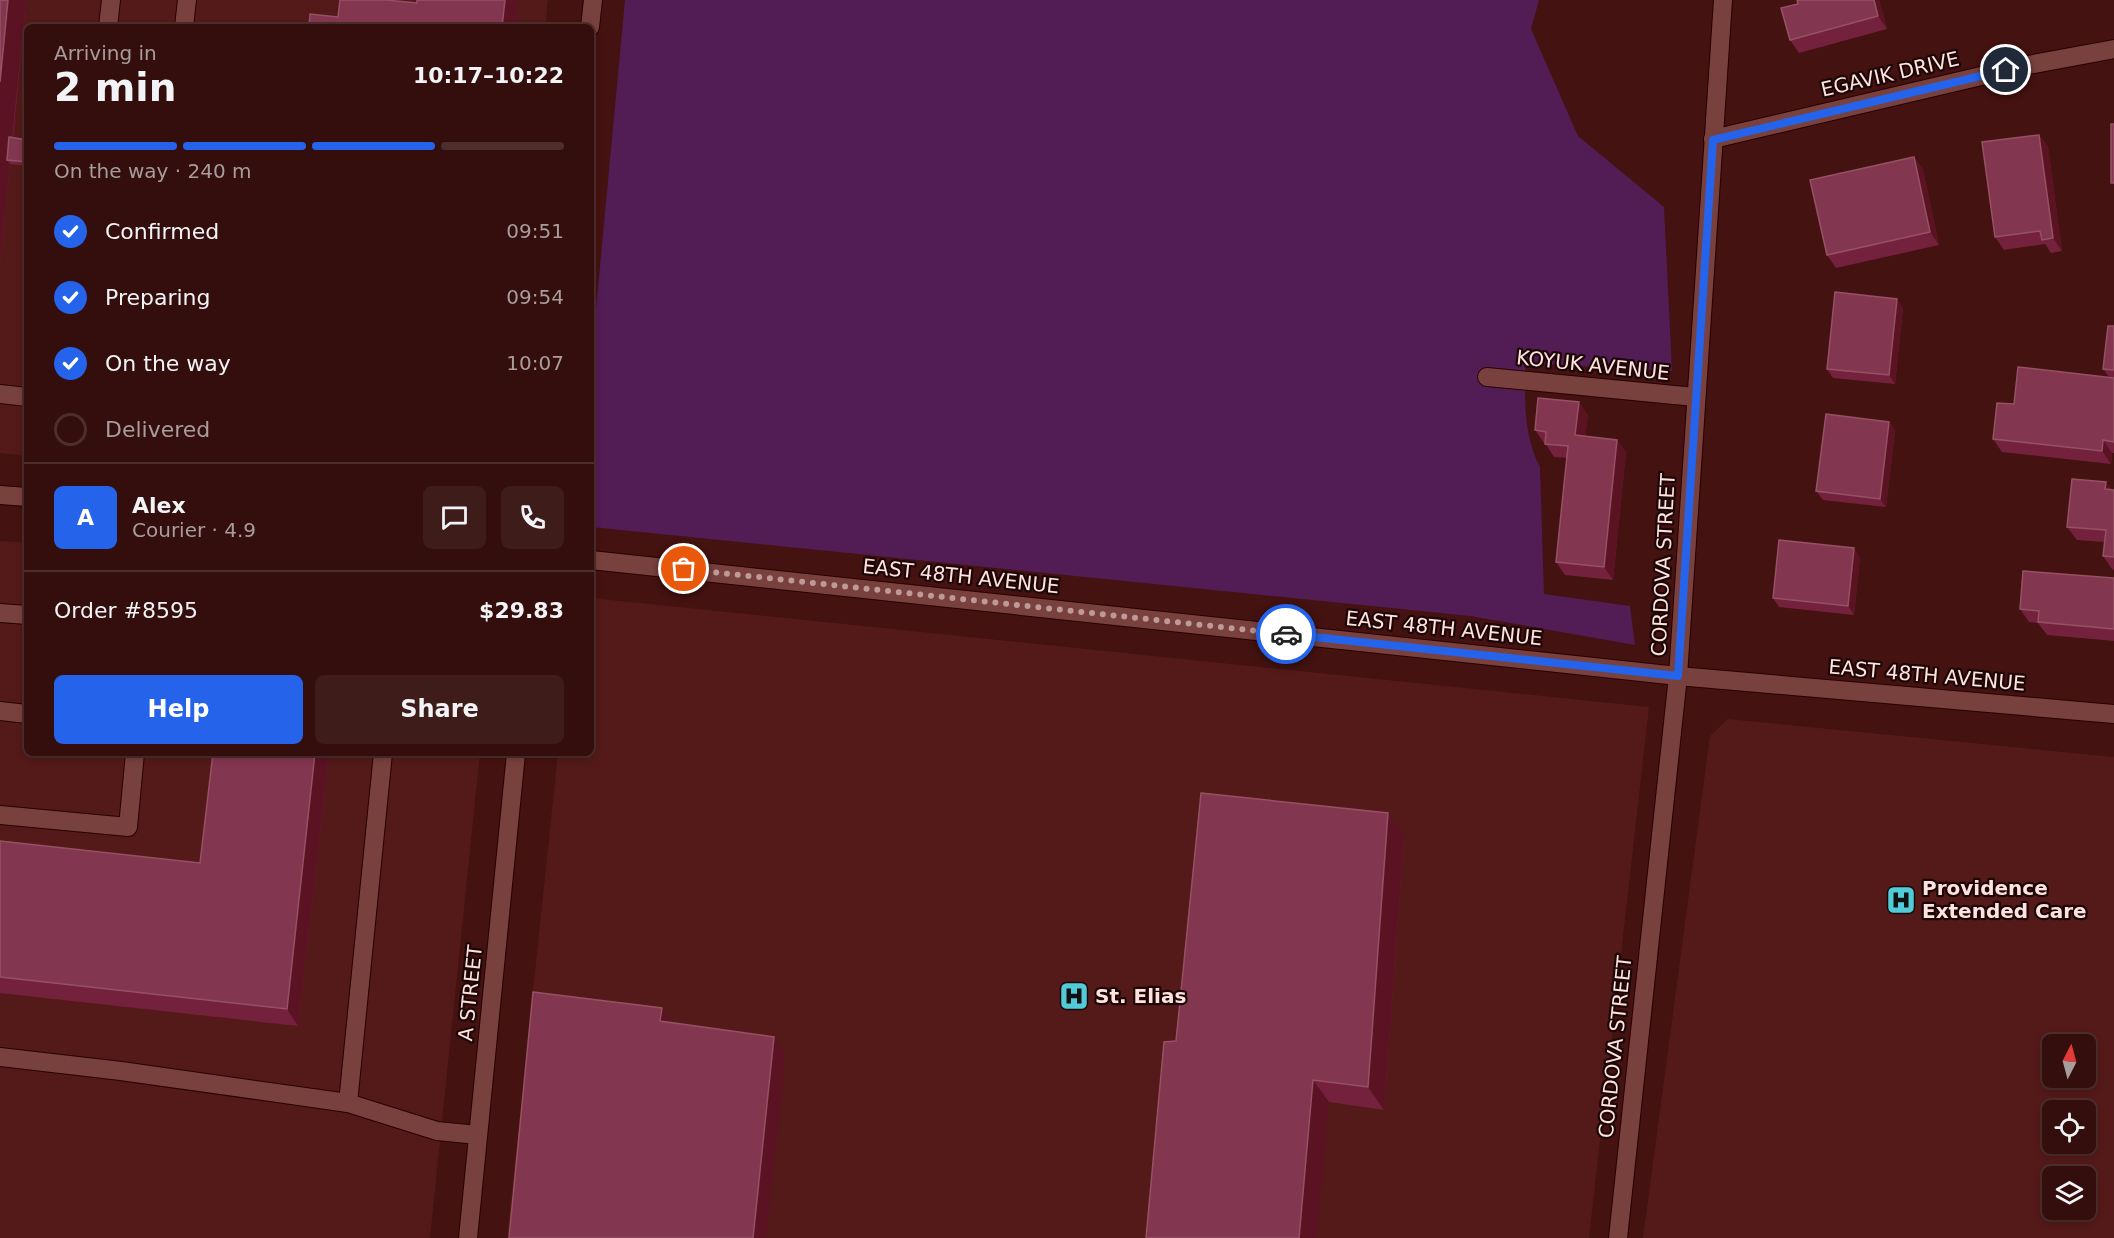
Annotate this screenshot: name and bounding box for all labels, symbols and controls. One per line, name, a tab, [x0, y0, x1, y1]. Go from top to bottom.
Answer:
text: Arriving in	[54, 41, 157, 65]
pin	[1980, 44, 2031, 95]
street label: EGAVIK DRIVE	[1819, 46, 1961, 102]
icon: home	[1989, 53, 2022, 86]
text: 10:17–10:22	[413, 63, 564, 88]
text: 2 min	[54, 65, 176, 110]
text: On the way · 240 m	[54, 159, 252, 183]
icon: check	[54, 215, 87, 248]
text: Confirmed	[105, 219, 219, 244]
text: 09:51	[506, 219, 564, 243]
icon: check	[54, 281, 87, 314]
text: Preparing	[105, 285, 211, 310]
text: 09:54	[506, 285, 564, 309]
street label: KOYUK AVENUE	[1515, 345, 1671, 385]
icon: check	[54, 347, 87, 380]
text: On the way	[105, 351, 231, 376]
text: 10:07	[506, 351, 564, 375]
text: Delivered	[105, 417, 210, 442]
street label: CORDOVA STREET	[1646, 472, 1680, 657]
button: chat	[423, 486, 486, 549]
button: phone	[501, 486, 564, 549]
text: Alex	[132, 493, 186, 518]
text: A	[77, 505, 94, 530]
text: Courier · 4.9	[132, 518, 256, 542]
pin	[658, 543, 709, 594]
icon: bag	[667, 552, 700, 585]
street label: EAST 48TH AVENUE	[861, 554, 1061, 598]
text: Order #8595	[54, 598, 198, 623]
text: $29.83	[479, 598, 564, 623]
courier	[1256, 604, 1316, 664]
street label: EAST 48TH AVENUE	[1344, 606, 1544, 650]
icon: car	[1270, 618, 1303, 651]
street label: EAST 48TH AVENUE	[1828, 654, 2026, 696]
button: Help	[54, 675, 303, 744]
button: Share	[315, 675, 564, 744]
place label: Providence Extended Care	[1922, 876, 2087, 923]
hospital icon: Providence Extended Care	[1885, 884, 1917, 916]
street label: A STREET	[453, 943, 487, 1042]
street label: CORDOVA STREET	[1593, 954, 1637, 1139]
hospital icon: St. Elias	[1058, 980, 1090, 1012]
place label: St. Elias	[1095, 984, 1186, 1008]
north arrow	[2042, 1034, 2096, 1088]
map controls	[2042, 1034, 2096, 1220]
button: locate	[2042, 1100, 2096, 1154]
button: layers	[2042, 1166, 2096, 1220]

